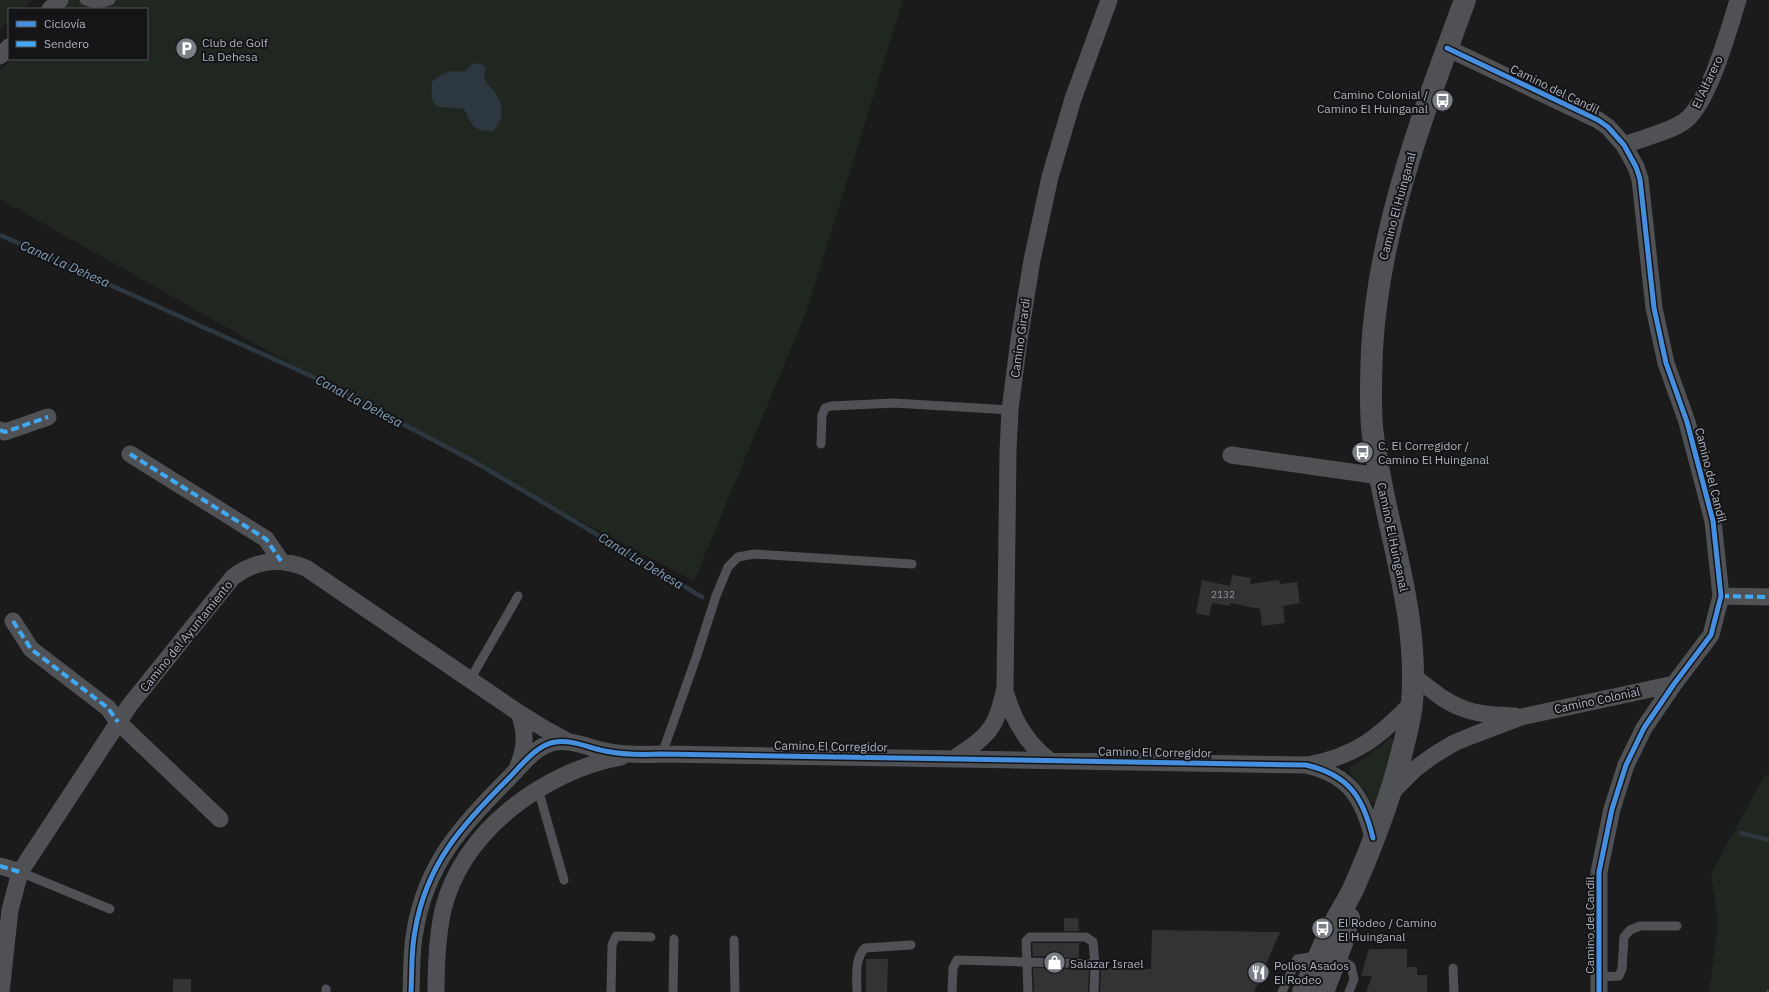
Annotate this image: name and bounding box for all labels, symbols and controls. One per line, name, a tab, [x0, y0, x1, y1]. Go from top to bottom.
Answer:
legend	[8, 8, 148, 60]
text: Ciclovía	[44, 16, 86, 31]
place label: Club de Golf La Dehesa	[202, 35, 268, 64]
text: Sendero	[44, 36, 89, 51]
parking icon: Club de Golf La Dehesa	[173, 36, 199, 62]
street label: El Alfarero	[1688, 53, 1726, 111]
street label: Camino del Candil	[1508, 61, 1602, 117]
place label: Camino Colonial / Camino El Huinganal	[1317, 87, 1428, 116]
bus stop icon: Camino Colonial / Camino El Huinganal	[1430, 88, 1456, 114]
street label: Camino El Huinganal	[1375, 150, 1419, 262]
water label: Canal La Dehesa	[18, 237, 112, 291]
street label: Camino Girardi	[1007, 297, 1033, 379]
water label: Canal La Dehesa	[313, 371, 405, 431]
street label: Camino del Candil	[1692, 426, 1730, 524]
place label: C. El Corregidor / Camino El Huinganal	[1378, 438, 1489, 467]
bus stop icon: C. El Corregidor / Camino El Huinganal	[1349, 439, 1375, 465]
street label: Camino El Huinganal	[1374, 481, 1412, 593]
water label: Canal La Dehesa	[595, 529, 687, 593]
street label: Camino del Ayuntamiento	[136, 577, 236, 695]
house number: 2132	[1211, 588, 1235, 601]
street label: Camino Colonial	[1553, 684, 1641, 716]
street label: Camino El Corregidor	[774, 738, 889, 755]
street label: Camino El Corregidor	[1098, 744, 1213, 761]
street label: Camino del Candil	[1582, 876, 1597, 974]
place label: El Rodeo / Camino El Huinganal	[1338, 915, 1437, 944]
bus stop icon: El Rodeo / Camino El Huinganal	[1310, 916, 1336, 942]
shop icon: Salazar Israel	[1042, 950, 1068, 976]
place label: Salazar Israel	[1070, 956, 1144, 971]
place label: Pollos Asados El Rodeo	[1274, 958, 1349, 987]
restaurant icon: Pollos Asados El Rodeo	[1246, 959, 1272, 985]

